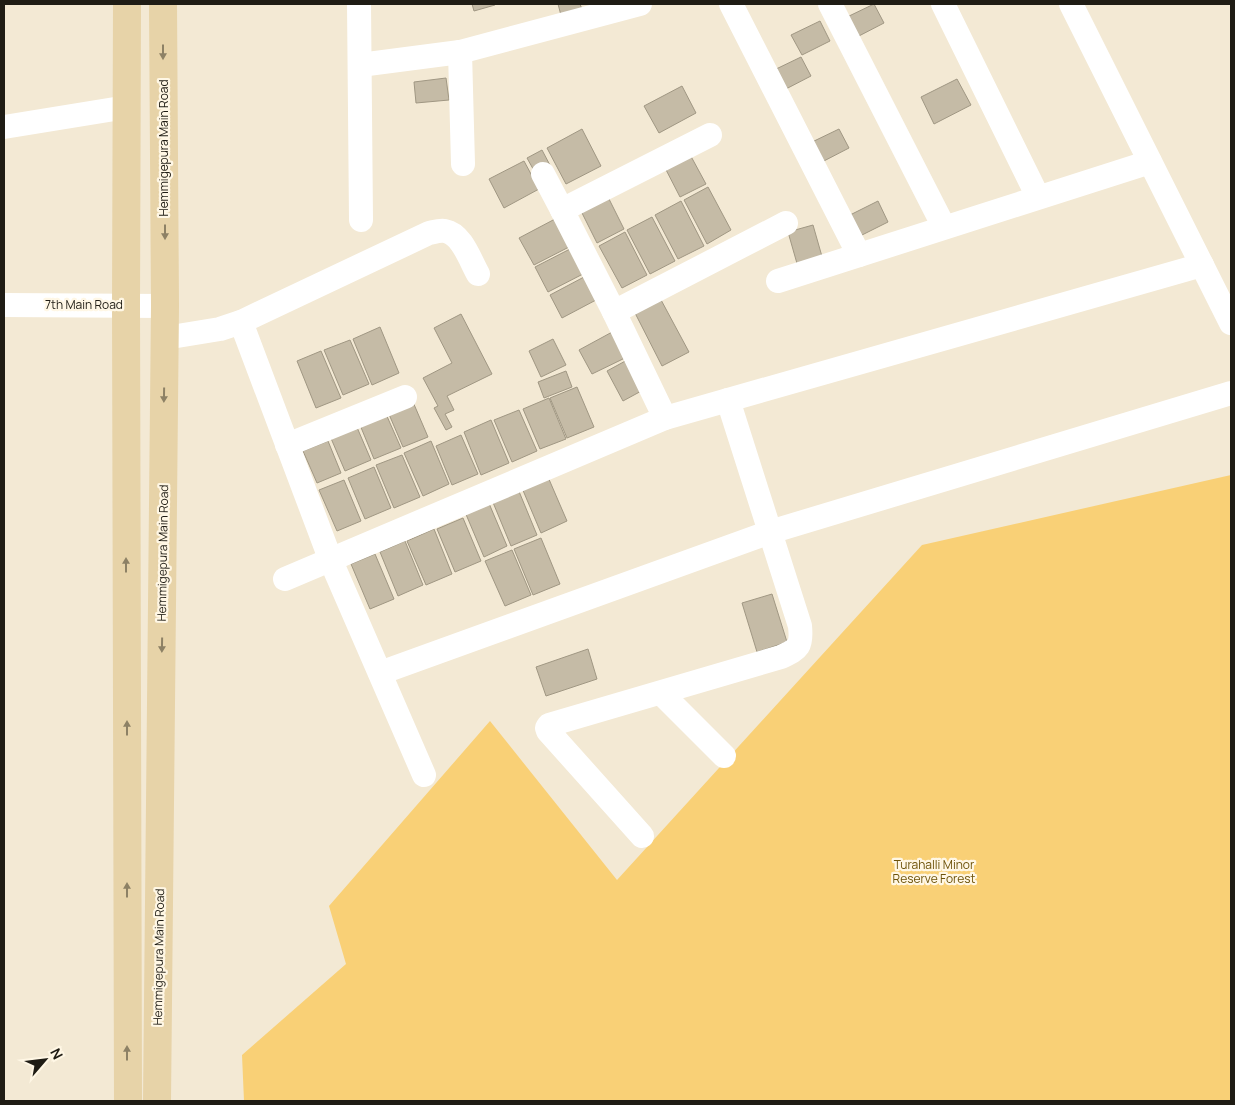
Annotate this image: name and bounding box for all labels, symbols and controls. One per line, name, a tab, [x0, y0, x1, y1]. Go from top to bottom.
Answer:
one-way arrow	[159, 45, 167, 61]
street label: Hemmigepura Main Road	[155, 79, 172, 217]
one-way arrow	[161, 225, 169, 241]
street label: 7th Main Road	[45, 296, 123, 313]
one-way arrow	[160, 387, 168, 403]
street label: Hemmigepura Main Road	[153, 484, 172, 622]
one-way arrow	[122, 557, 130, 573]
one-way arrow	[158, 637, 166, 653]
one-way arrow	[123, 719, 131, 735]
park label: Turahalli Minor Reserve Forest	[893, 856, 976, 887]
one-way arrow	[123, 882, 131, 898]
street label: Hemmigepura Main Road	[149, 888, 168, 1026]
north arrow	[20, 1035, 70, 1085]
one-way arrow	[123, 1044, 131, 1060]
text: N	[46, 1045, 68, 1063]

